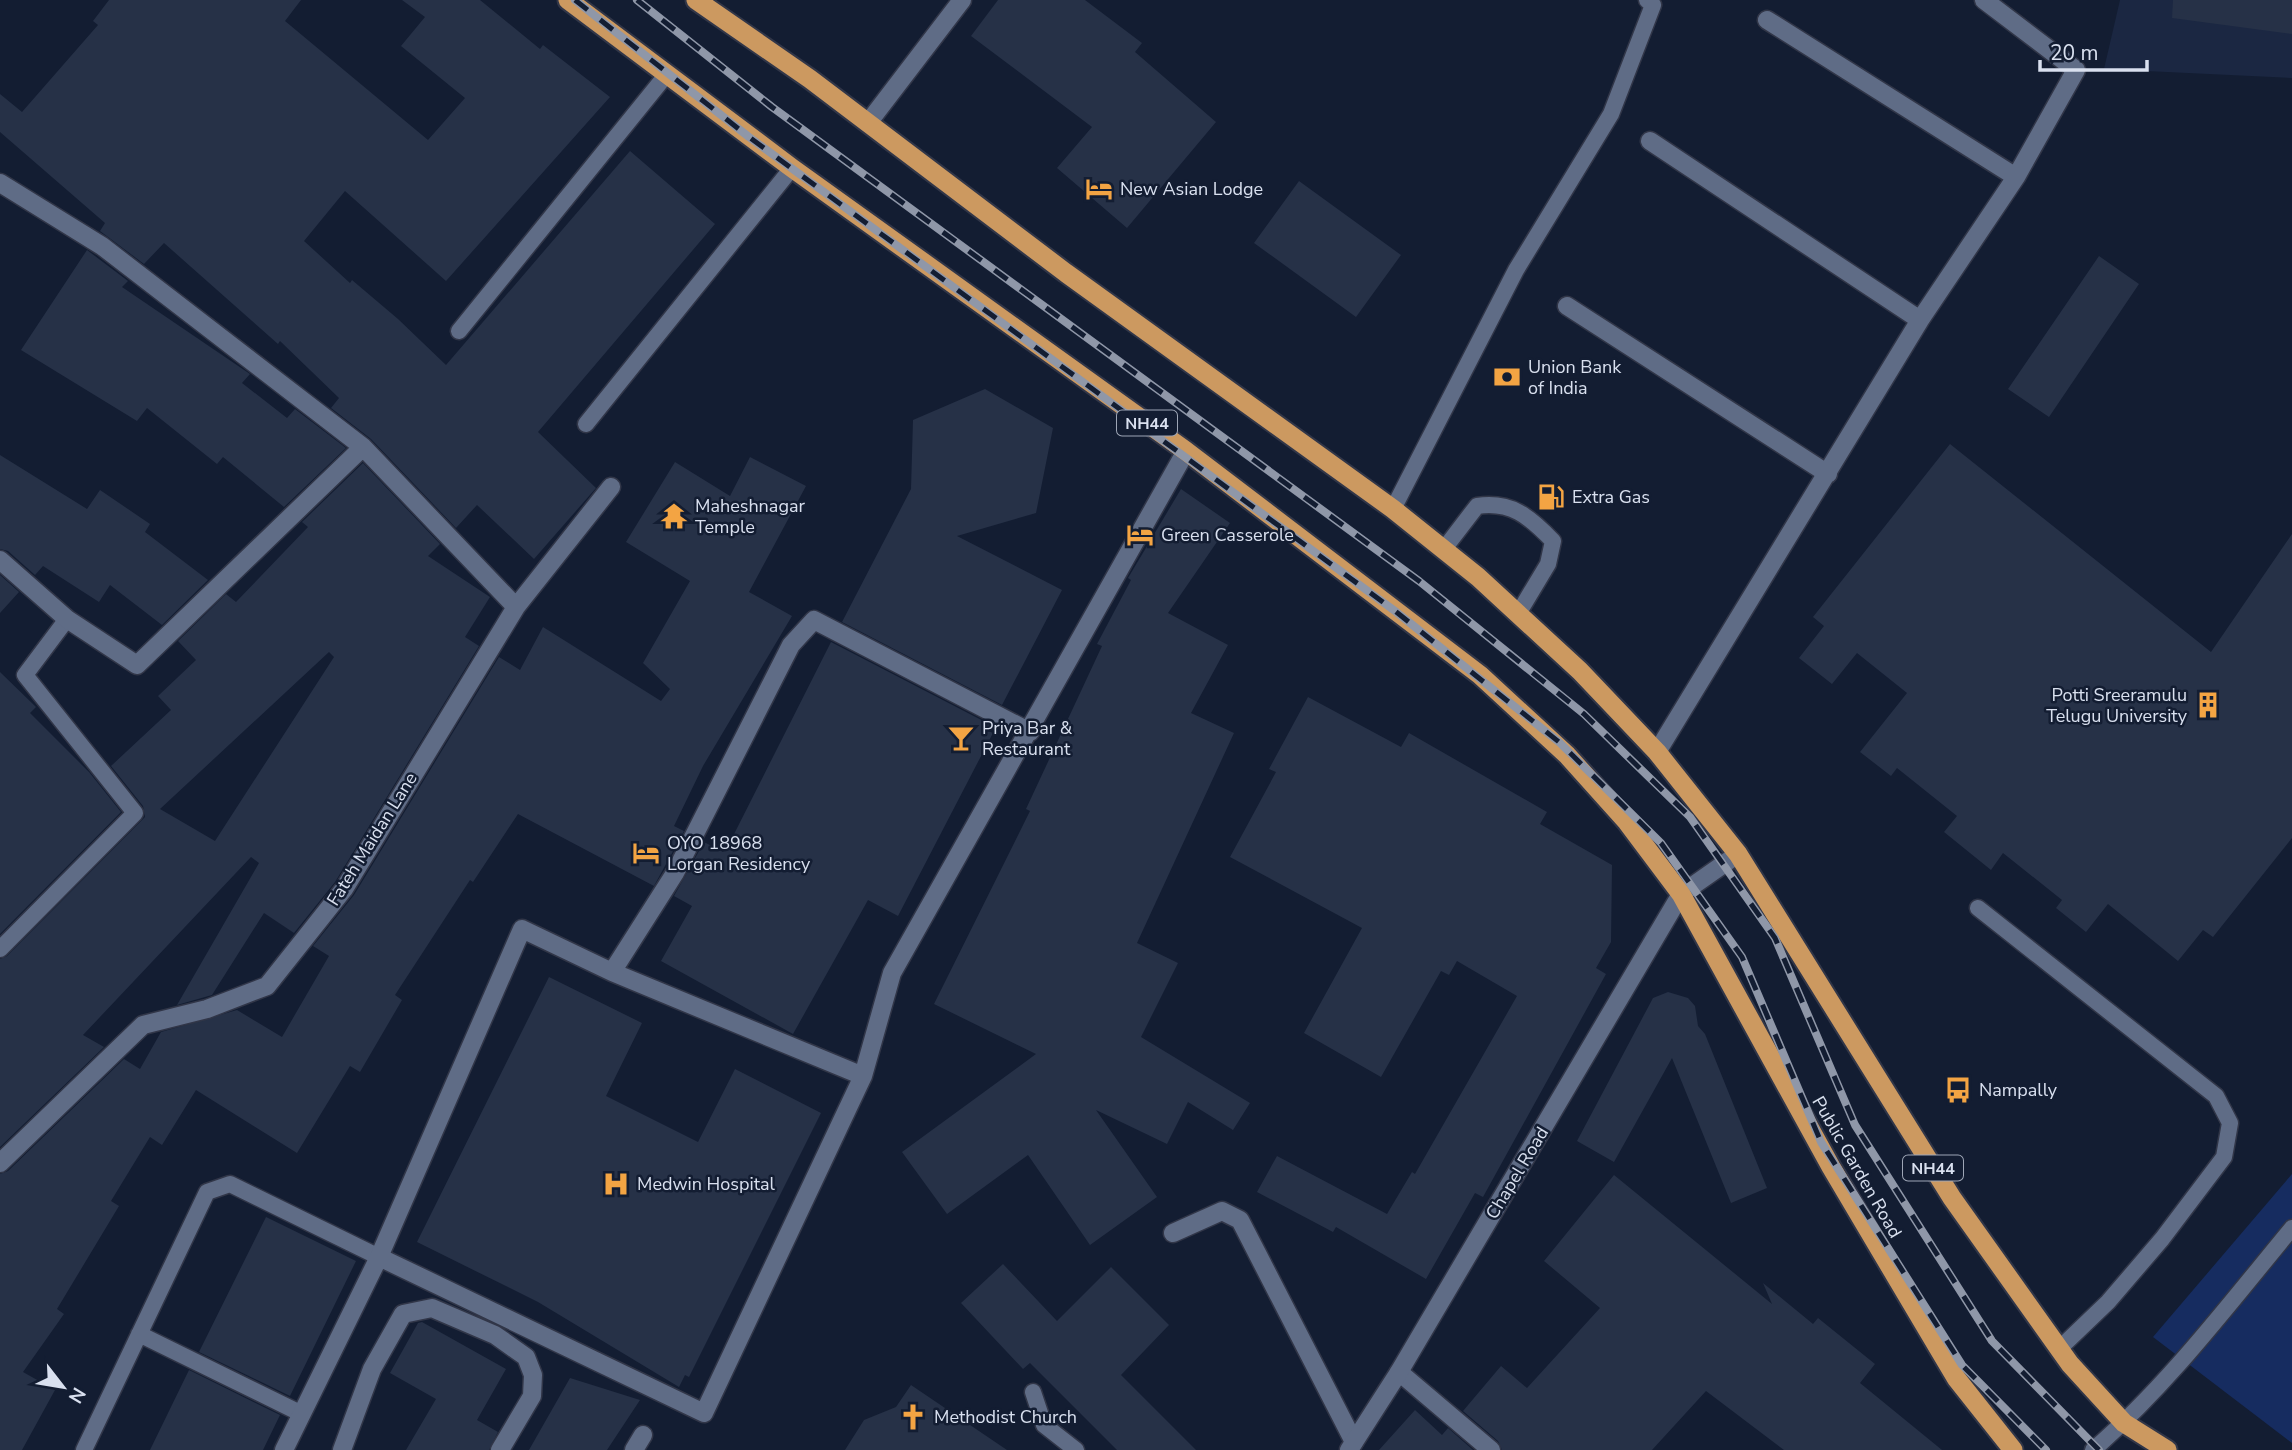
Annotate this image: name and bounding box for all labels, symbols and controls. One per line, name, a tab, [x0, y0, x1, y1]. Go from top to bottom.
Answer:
scale bar	[2040, 28, 2147, 72]
text: 20 m	[2050, 39, 2099, 67]
hotel icon: New Asian Lodge	[1084, 174, 1114, 204]
place label: New Asian Lodge	[1120, 177, 1263, 201]
place label: Union Bank of India	[1528, 355, 1622, 400]
bank icon: Union Bank of India	[1492, 362, 1522, 392]
road number: NH44	[1117, 410, 1177, 436]
fuel station icon: Extra Gas	[1536, 482, 1566, 512]
place label: Extra Gas	[1572, 485, 1650, 509]
place label: Maheshnagar Temple	[695, 494, 805, 539]
temple icon: Maheshnagar Temple	[659, 501, 689, 531]
hotel icon: Green Casserole	[1125, 520, 1155, 550]
place label: Green Casserole	[1161, 523, 1294, 547]
place label: Potti Sreeramulu Telugu University	[2046, 683, 2188, 728]
building icon: Potti Sreeramulu Telugu University	[2193, 690, 2223, 720]
place label: Priya Bar & Restaurant	[982, 716, 1073, 761]
bar icon: Priya Bar & Restaurant	[946, 723, 976, 753]
street label: Fateh Maidan Lane	[321, 768, 423, 910]
place label: OYO 18968 Lorgan Residency	[667, 831, 811, 876]
hotel icon: OYO 18968 Lorgan Residency	[631, 838, 661, 868]
bus stop icon: Nampally	[1943, 1075, 1973, 1105]
place label: Nampally	[1979, 1078, 2058, 1102]
street label: Public Garden Road	[1807, 1092, 1907, 1242]
street label: Chapel Road	[1480, 1122, 1554, 1224]
road number: NH44	[1903, 1156, 1963, 1180]
hospital icon: Medwin Hospital	[601, 1169, 631, 1199]
place label: Medwin Hospital	[637, 1172, 775, 1196]
north arrow	[28, 1352, 98, 1422]
text: N	[62, 1382, 92, 1408]
church icon: Methodist Church	[898, 1402, 928, 1432]
place label: Methodist Church	[934, 1405, 1077, 1429]

